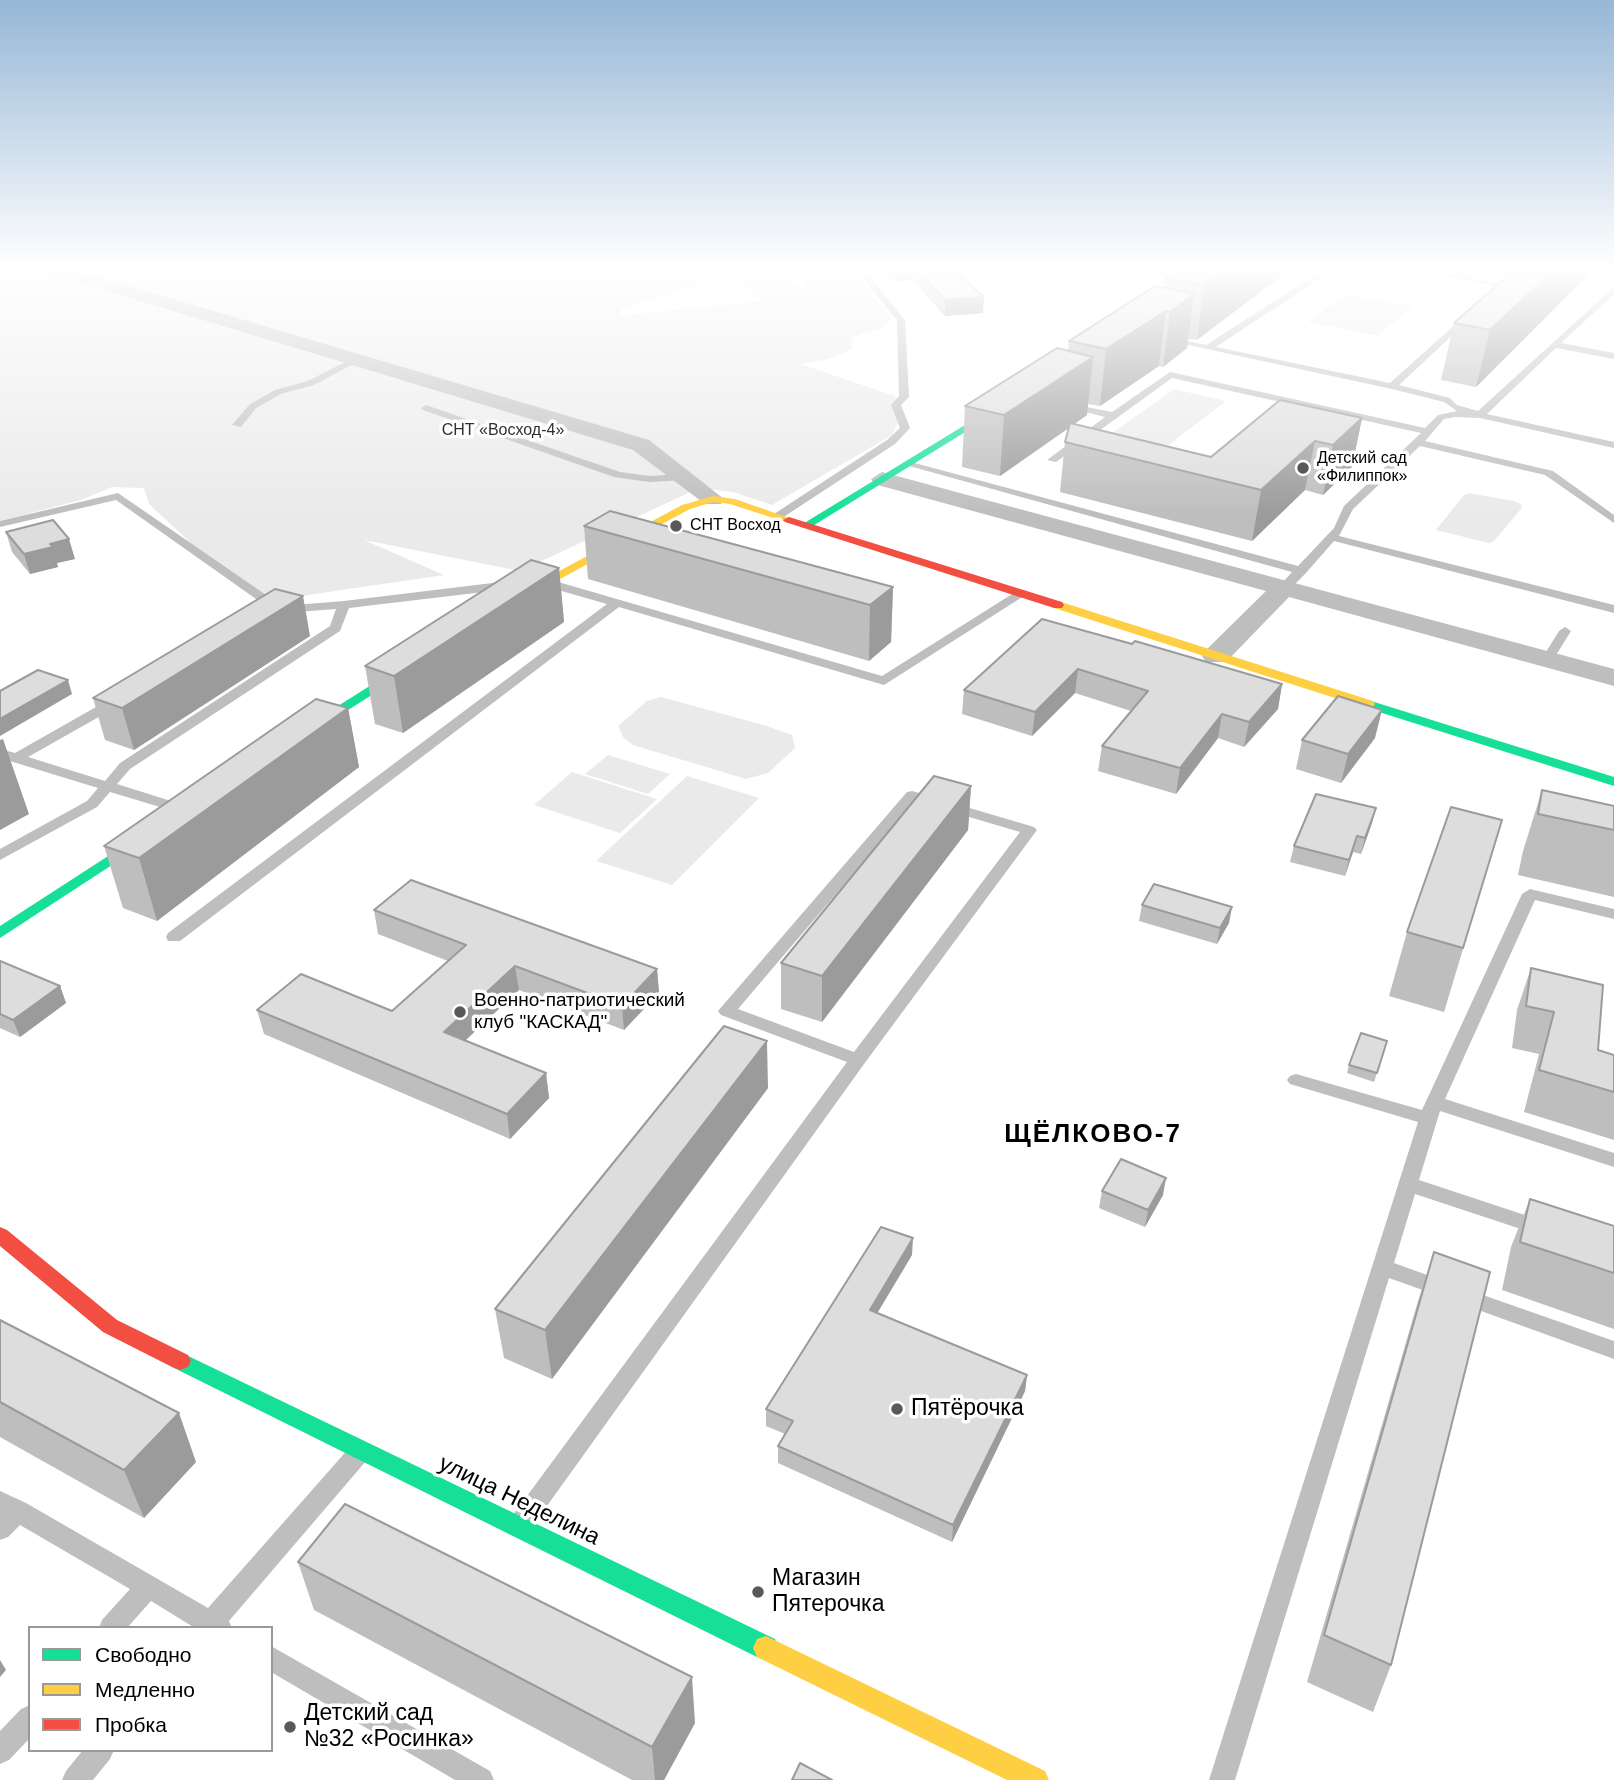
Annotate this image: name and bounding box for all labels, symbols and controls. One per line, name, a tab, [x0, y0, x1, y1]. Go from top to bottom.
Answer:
park label: СНТ «Восход-4»	[442, 421, 564, 441]
place label: Детский сад «Филиппок»	[1317, 449, 1407, 487]
marker: Детский сад «Филиппок»	[1295, 460, 1311, 476]
place label: СНТ Восход	[690, 516, 781, 536]
marker: СНТ Восход	[668, 518, 684, 534]
place label: Военно-патриотический клуб "КАСКАД"	[474, 990, 685, 1034]
marker: Военно-патриотический клуб "КАСКАД"	[452, 1004, 468, 1020]
district label: ЩЁЛКОВО-7	[1005, 1119, 1181, 1151]
place label: Пятёрочка	[911, 1395, 1024, 1423]
marker: Пятёрочка	[889, 1401, 905, 1417]
street label: улица Неделина	[434, 1450, 604, 1552]
place label: Магазин Пятерочка	[772, 1565, 884, 1619]
marker: Магазин Пятерочка	[750, 1584, 766, 1600]
legend	[28, 1626, 273, 1752]
text: Свободно	[95, 1643, 192, 1666]
text: Медленно	[95, 1678, 195, 1701]
place label: Детский сад №32 «Росинка»	[304, 1700, 474, 1754]
text: Пробка	[95, 1713, 167, 1736]
marker: Детский сад №32 «Росинка»	[282, 1719, 298, 1735]

